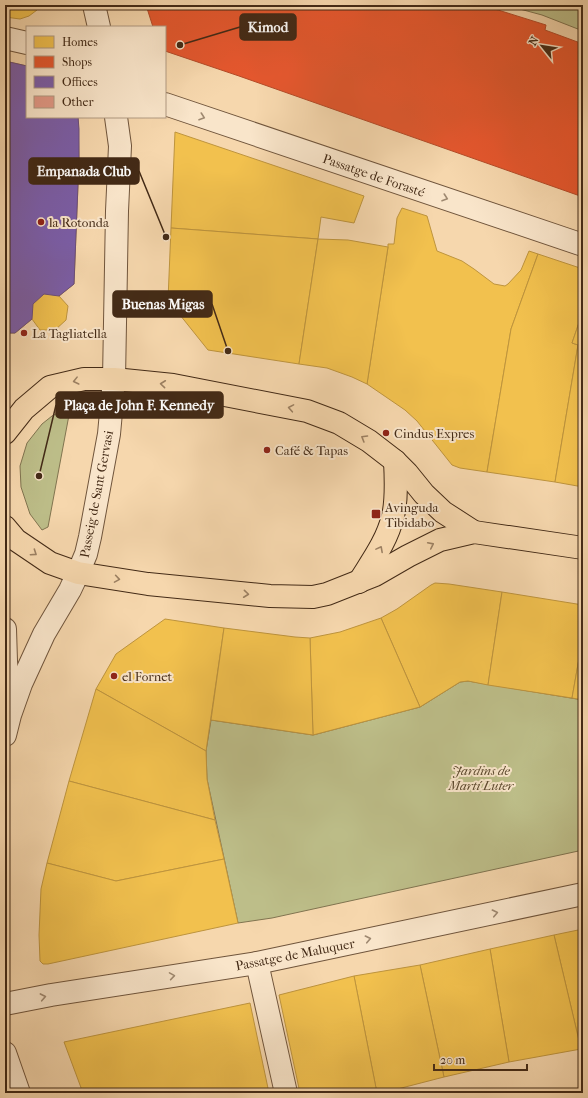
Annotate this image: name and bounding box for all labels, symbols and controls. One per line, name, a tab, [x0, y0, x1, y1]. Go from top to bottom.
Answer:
callout: Kimod	[240, 14, 296, 40]
text: Kimod	[248, 19, 290, 36]
legend	[26, 26, 166, 118]
north arrow	[522, 26, 562, 66]
text: N	[526, 34, 542, 48]
text: Homes	[62, 35, 98, 49]
text: Shops	[62, 55, 92, 69]
text: Offices	[62, 75, 98, 89]
text: Other	[62, 95, 94, 109]
one-way arrow	[198, 112, 205, 120]
street label: Passatge de Forasté	[321, 151, 428, 200]
callout: Empanada Club	[29, 158, 139, 184]
text: Empanada Club	[37, 163, 132, 180]
one-way arrow	[441, 193, 448, 202]
place label: la Rotonda	[48, 215, 110, 230]
marker: la Rotonda	[36, 217, 46, 227]
callout: Buenas Migas	[113, 291, 212, 317]
text: Buenas Migas	[122, 296, 205, 313]
place label: La Tagliatella	[32, 326, 108, 341]
marker: La Tagliatella	[19, 328, 29, 338]
one-way arrow	[72, 376, 79, 385]
one-way arrow	[160, 380, 166, 389]
callout: Plaça de John F. Kennedy	[56, 392, 223, 418]
text: Plaça de John F. Kennedy	[64, 397, 216, 415]
one-way arrow	[288, 404, 294, 412]
place label: Cindus Expres	[394, 426, 475, 441]
marker: Cindus Expres	[381, 428, 391, 438]
street label: Passeig de Sant Gervasi	[77, 429, 116, 559]
one-way arrow	[361, 435, 368, 442]
place label: Café & Tapas	[275, 443, 348, 458]
marker: Café & Tapas	[262, 445, 272, 455]
place label: Avinguda Tibidabo	[384, 500, 440, 530]
marker: Avinguda Tibidabo	[370, 508, 382, 520]
one-way arrow	[427, 542, 434, 550]
one-way arrow	[375, 545, 382, 553]
one-way arrow	[30, 548, 37, 556]
one-way arrow	[114, 574, 120, 583]
one-way arrow	[243, 589, 249, 598]
place label: el Fornet	[122, 669, 173, 684]
marker: el Fornet	[109, 671, 119, 681]
park label: Jardins de Martí Luter	[448, 763, 515, 793]
one-way arrow	[492, 909, 499, 917]
street label: Passatge de Maluquer	[234, 935, 356, 973]
one-way arrow	[365, 936, 371, 944]
one-way arrow	[169, 972, 175, 981]
one-way arrow	[40, 993, 46, 1001]
scale bar	[434, 1046, 527, 1072]
text: 20 m	[440, 1053, 465, 1067]

